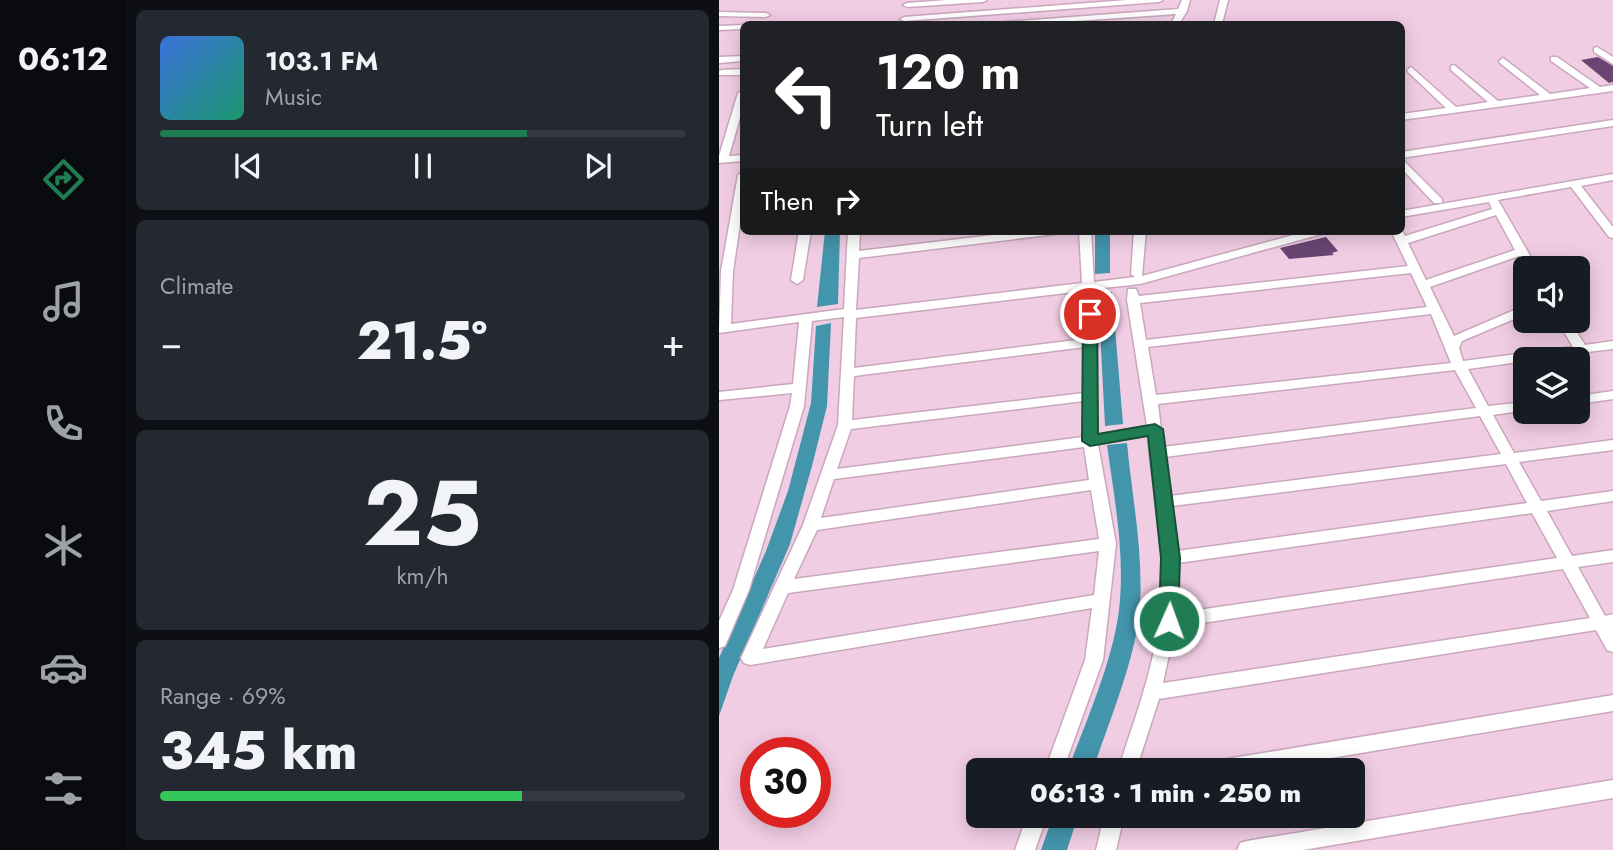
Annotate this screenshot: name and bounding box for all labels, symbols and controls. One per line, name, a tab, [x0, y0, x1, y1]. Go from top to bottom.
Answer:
text: 06:12	[18, 36, 108, 82]
text: 120 m	[876, 37, 1020, 107]
text: 103.1 FM	[265, 42, 378, 80]
icon: left	[761, 49, 852, 140]
text: Music	[265, 80, 322, 114]
text: Turn left	[876, 102, 983, 148]
icon: previous	[229, 147, 267, 185]
icon: pause	[404, 147, 442, 185]
icon: next	[579, 147, 617, 185]
icon: directions	[39, 155, 88, 204]
text: Then	[761, 182, 814, 220]
icon: right	[828, 182, 866, 220]
map controls	[1513, 256, 1590, 424]
button: sound	[1513, 256, 1590, 333]
text: Climate	[160, 269, 233, 303]
icon: music	[39, 277, 88, 326]
pin	[1060, 284, 1120, 344]
icon: arrive	[1071, 295, 1109, 333]
text: 21.5°	[357, 303, 487, 379]
text: −	[160, 315, 182, 370]
text: +	[662, 315, 685, 370]
button: layers	[1513, 347, 1590, 424]
icon: phone	[39, 399, 88, 448]
text: 25	[363, 448, 482, 579]
icon: climate	[39, 521, 88, 570]
text: km/h	[397, 559, 448, 593]
position arrow	[1132, 584, 1206, 658]
icon: car	[39, 643, 88, 692]
text: Range · 69%	[160, 679, 285, 713]
text: 345 km	[160, 713, 357, 789]
speed limit sign: 30	[740, 737, 831, 828]
icon: filters	[39, 764, 88, 813]
text: 06:13 · 1 min · 250 m	[1030, 774, 1301, 812]

